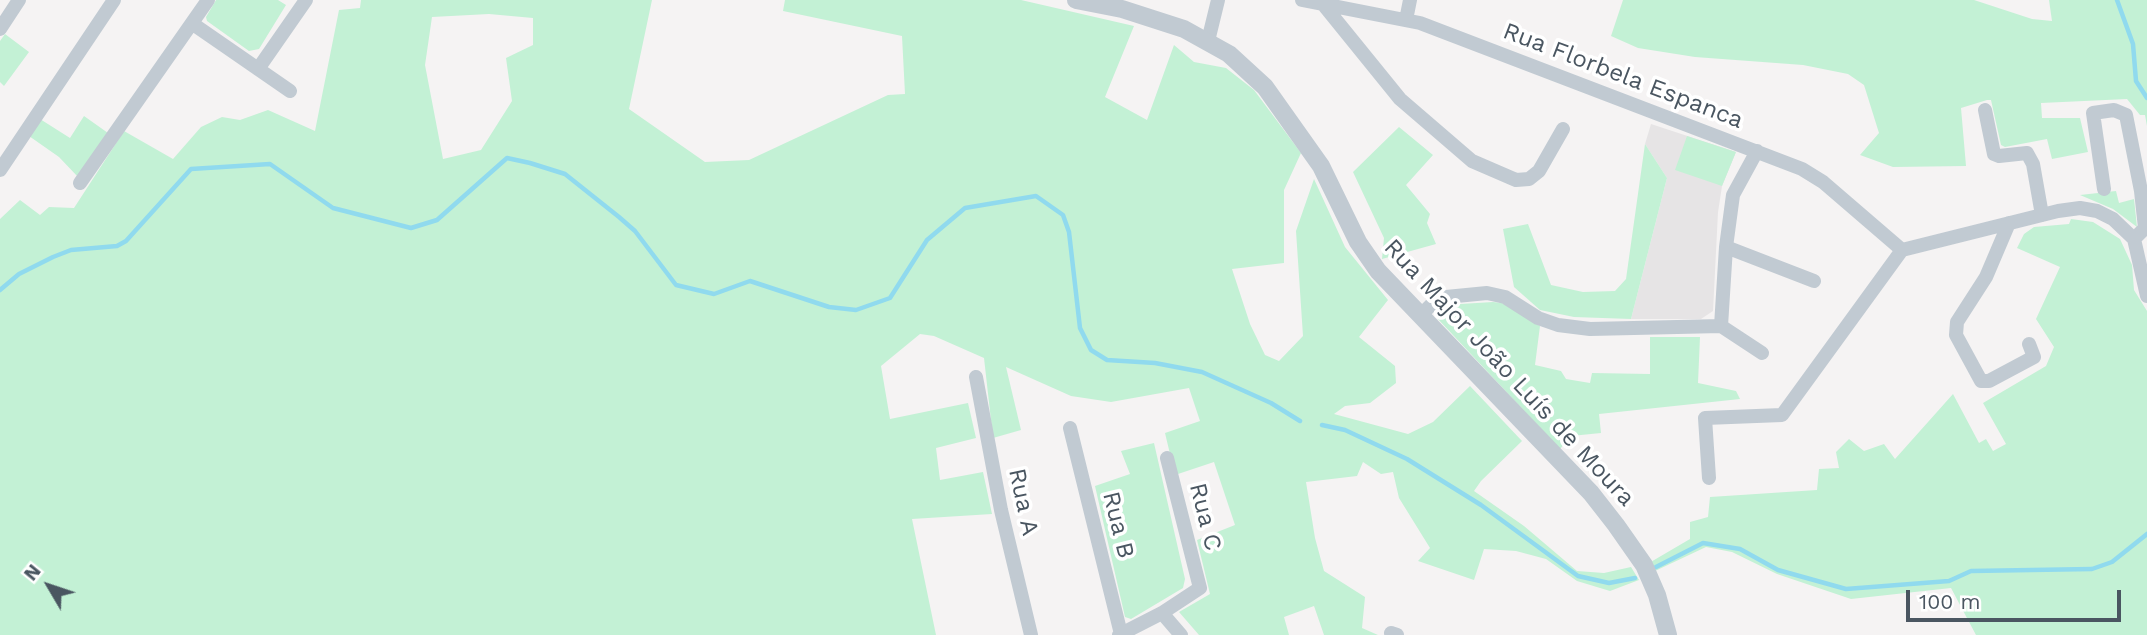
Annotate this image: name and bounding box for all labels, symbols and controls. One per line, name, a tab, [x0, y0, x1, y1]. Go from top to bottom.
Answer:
street label: Rua Florbela Espanca	[1499, 17, 1747, 135]
street label: Rua Major João Luís de Moura	[1378, 233, 1640, 513]
street label: Rua A	[1002, 466, 1044, 538]
street label: Rua C	[1183, 480, 1227, 554]
street label: Rua B	[1096, 489, 1140, 561]
north arrow	[14, 551, 84, 621]
text: N	[19, 560, 46, 585]
scale bar	[1909, 576, 2124, 620]
text: 100 m	[1919, 589, 1981, 614]

